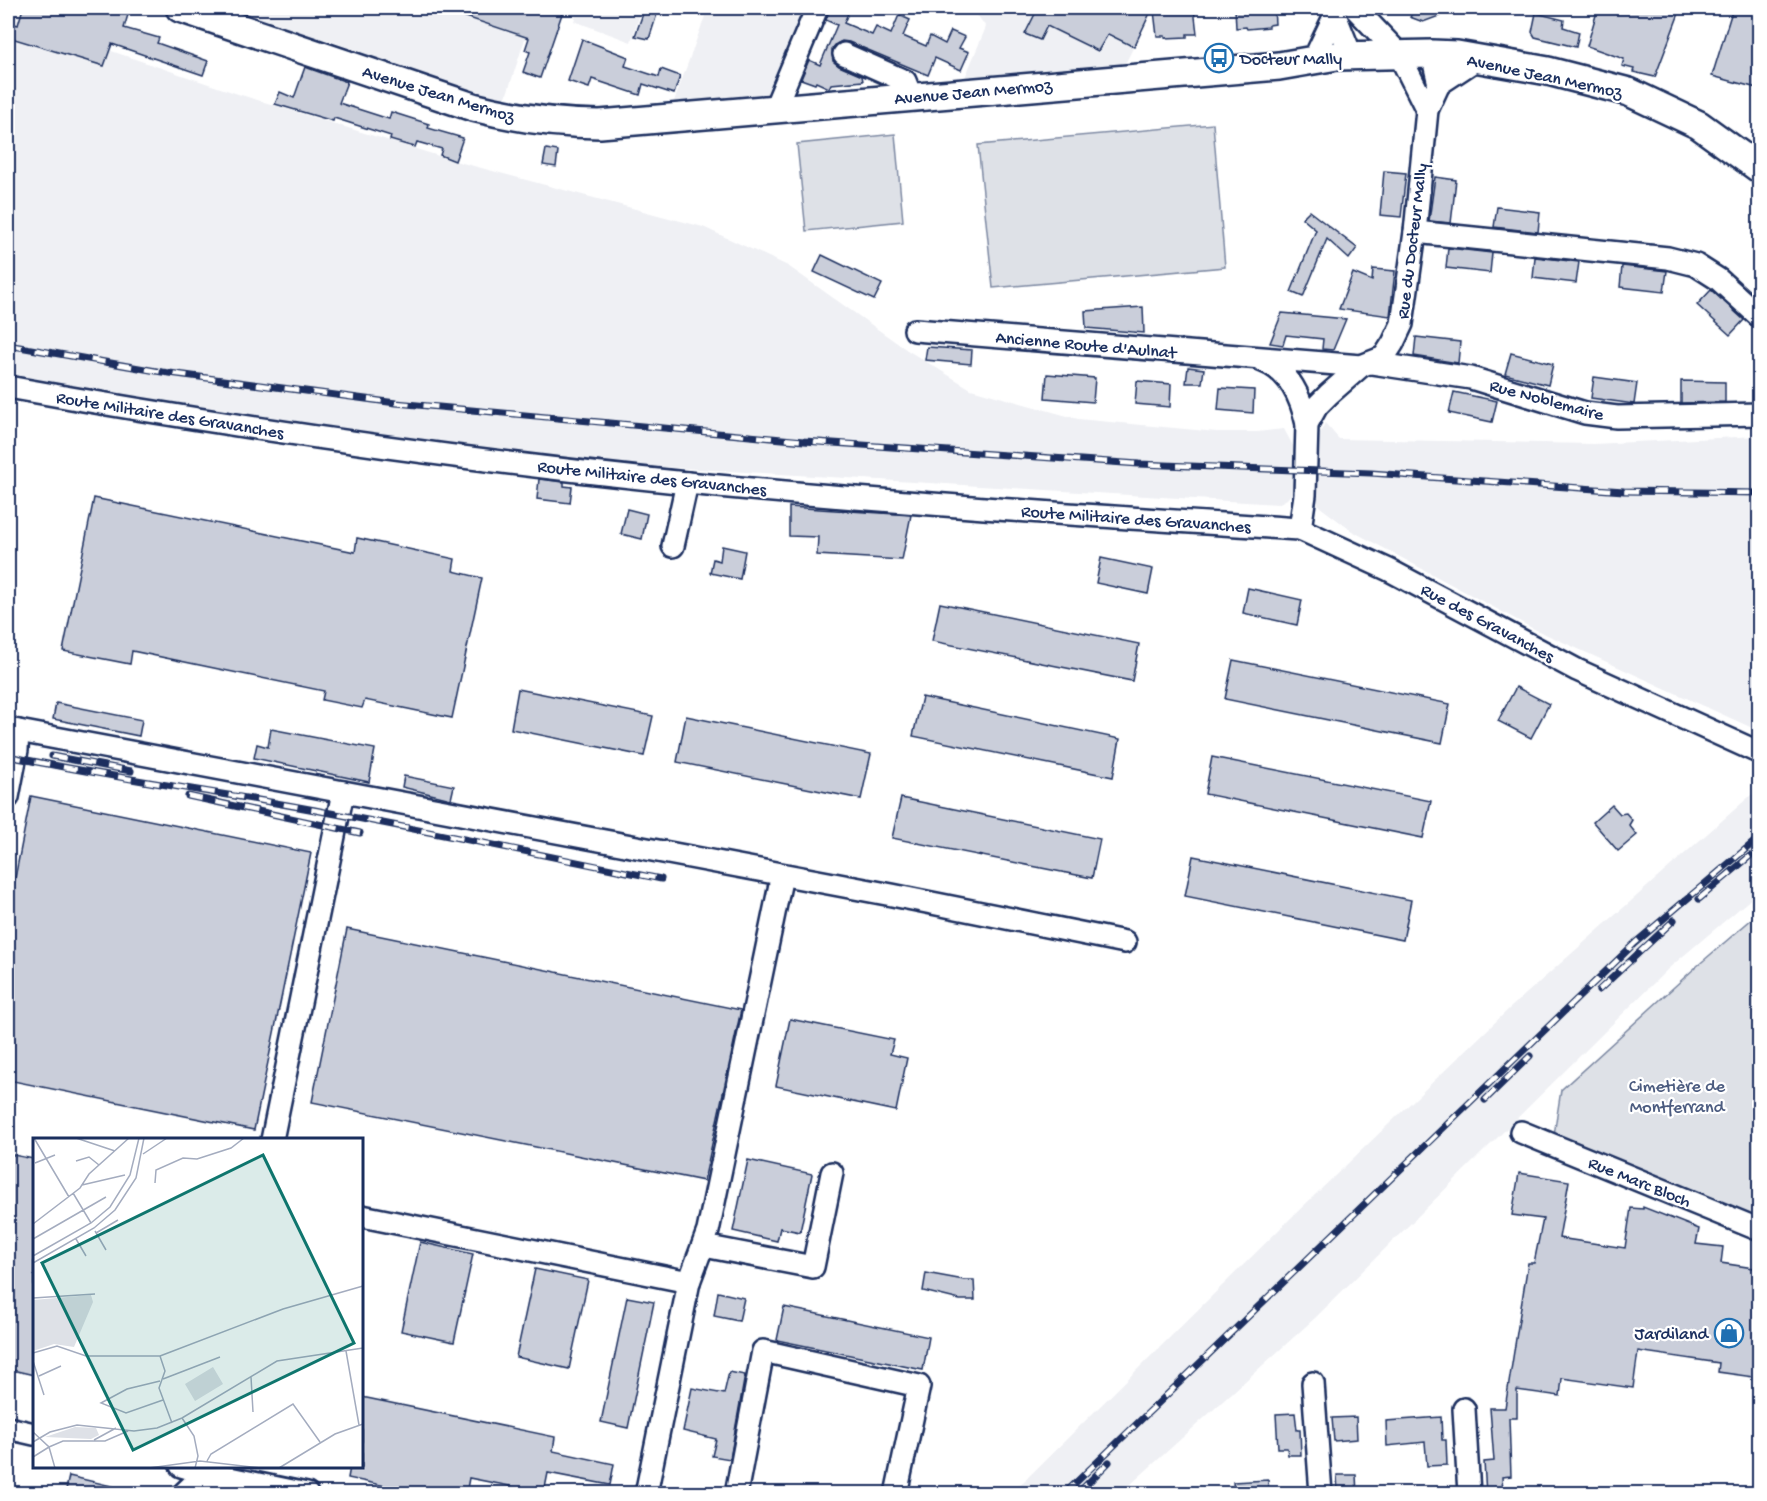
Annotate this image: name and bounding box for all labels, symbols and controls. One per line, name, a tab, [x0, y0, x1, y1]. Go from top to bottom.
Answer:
bus stop icon: Docteur Mally	[1203, 42, 1235, 74]
place label: Docteur Mally	[1239, 50, 1342, 71]
street label: Avenue Jean Mermoz	[1465, 51, 1625, 104]
street label: Avenue Jean Mermoz	[360, 62, 518, 129]
street label: Avenue Jean Mermoz	[893, 76, 1054, 111]
street label: Rue du Docteur Mally	[1394, 162, 1433, 320]
street label: Ancienne Route d'Aulnat	[995, 328, 1179, 365]
street label: Rue Noblemaire	[1487, 376, 1607, 427]
street label: Route Militaire des Gravanches	[54, 388, 286, 445]
street label: Route Militaire des Gravanches	[536, 457, 769, 502]
street label: Route Militaire des Gravanches	[1020, 502, 1253, 539]
street label: Rue des Gravanches	[1417, 580, 1558, 669]
park label: Cimetière de Montferrand	[1629, 1077, 1726, 1119]
inset map	[33, 1138, 363, 1468]
street label: Rue Marc Bloch	[1585, 1153, 1694, 1214]
shop icon: Jardiland	[1713, 1317, 1745, 1349]
place label: Jardiland	[1635, 1325, 1709, 1346]

